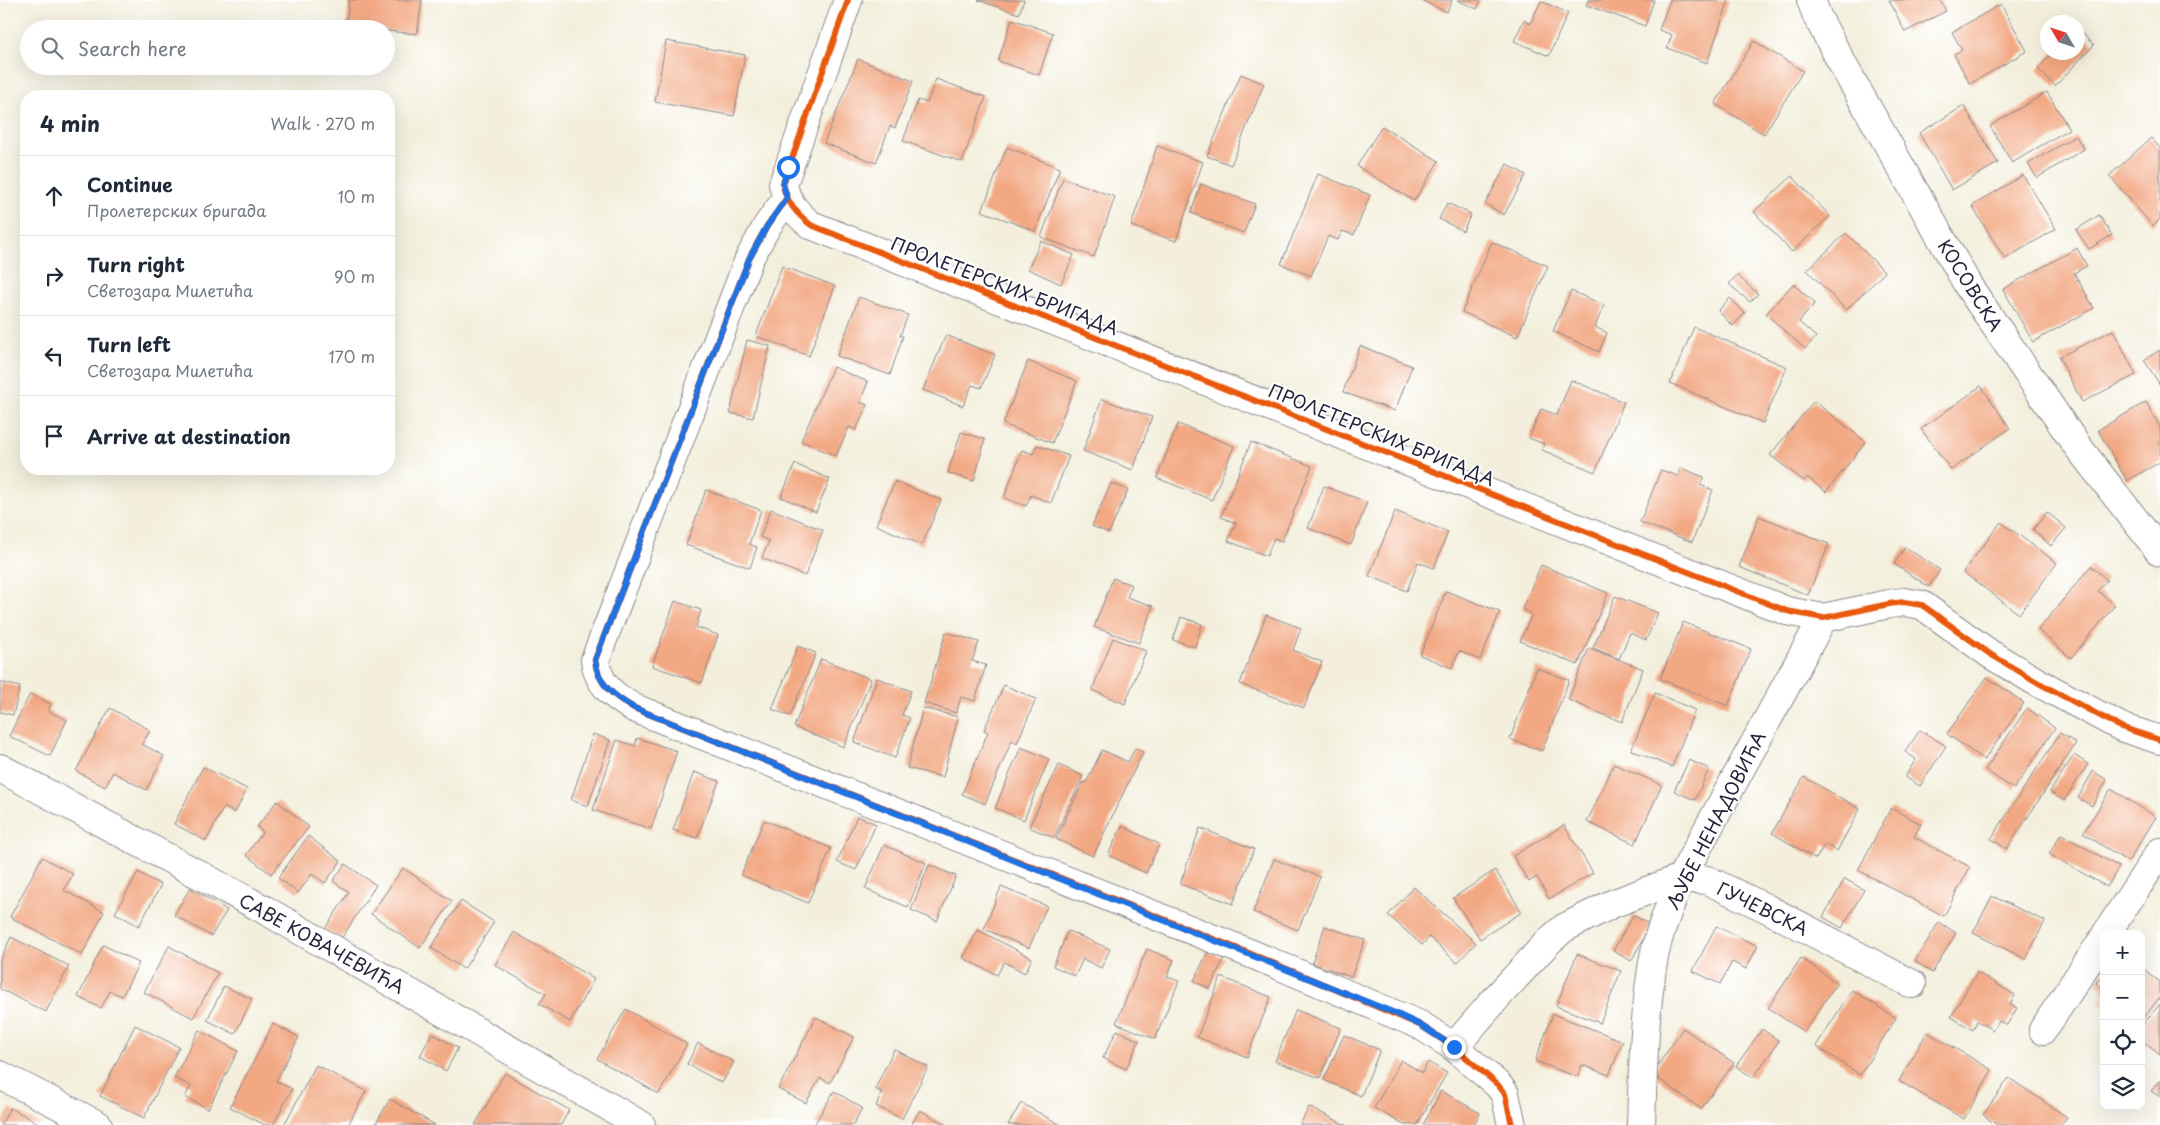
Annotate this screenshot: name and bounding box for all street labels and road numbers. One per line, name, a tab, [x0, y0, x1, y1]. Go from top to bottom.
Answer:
street label: ПРОЛЕТЕРСКИХ БРИГАДА	[887, 229, 1123, 341]
street label: КОСОВСКА	[1932, 234, 2010, 336]
street label: ПРОЛЕТЕРСКИХ БРИГАДА	[1265, 376, 1499, 492]
street label: ЉУБЕ НЕНАДОВИЋА	[1658, 726, 1772, 914]
street label: ГУЧЕВСКА	[1713, 874, 1813, 942]
street label: САВЕ КОВАЧЕВИЋА	[234, 886, 410, 1000]

